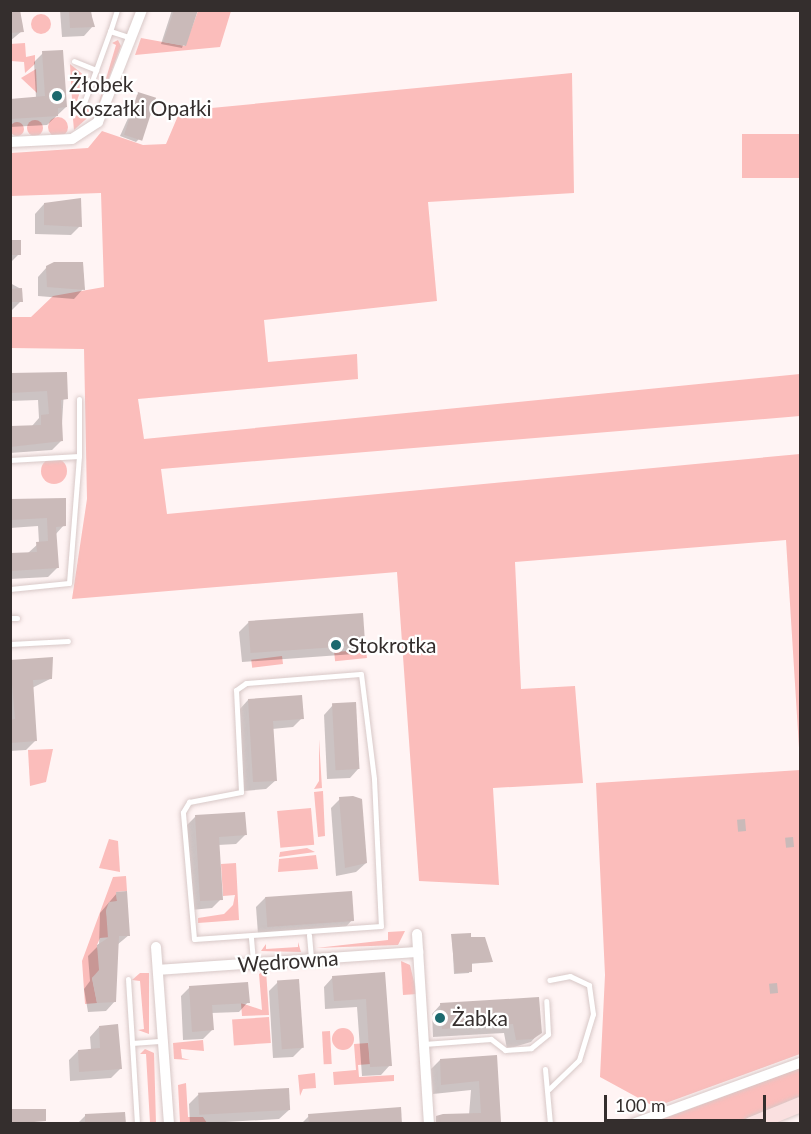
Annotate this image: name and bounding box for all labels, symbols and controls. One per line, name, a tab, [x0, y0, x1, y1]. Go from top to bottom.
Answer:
place label: Żłobek Koszałki Opałki	[69, 71, 212, 121]
marker: Żłobek Koszałki Opałki	[50, 89, 64, 103]
place label: Stokrotka	[348, 632, 437, 658]
marker: Stokrotka	[329, 638, 343, 652]
street label: Wędrowna	[237, 945, 339, 977]
place label: Żabka	[452, 1005, 508, 1031]
marker: Żabka	[433, 1011, 447, 1025]
scale bar	[607, 1083, 769, 1121]
text: 100 m	[615, 1094, 666, 1116]

